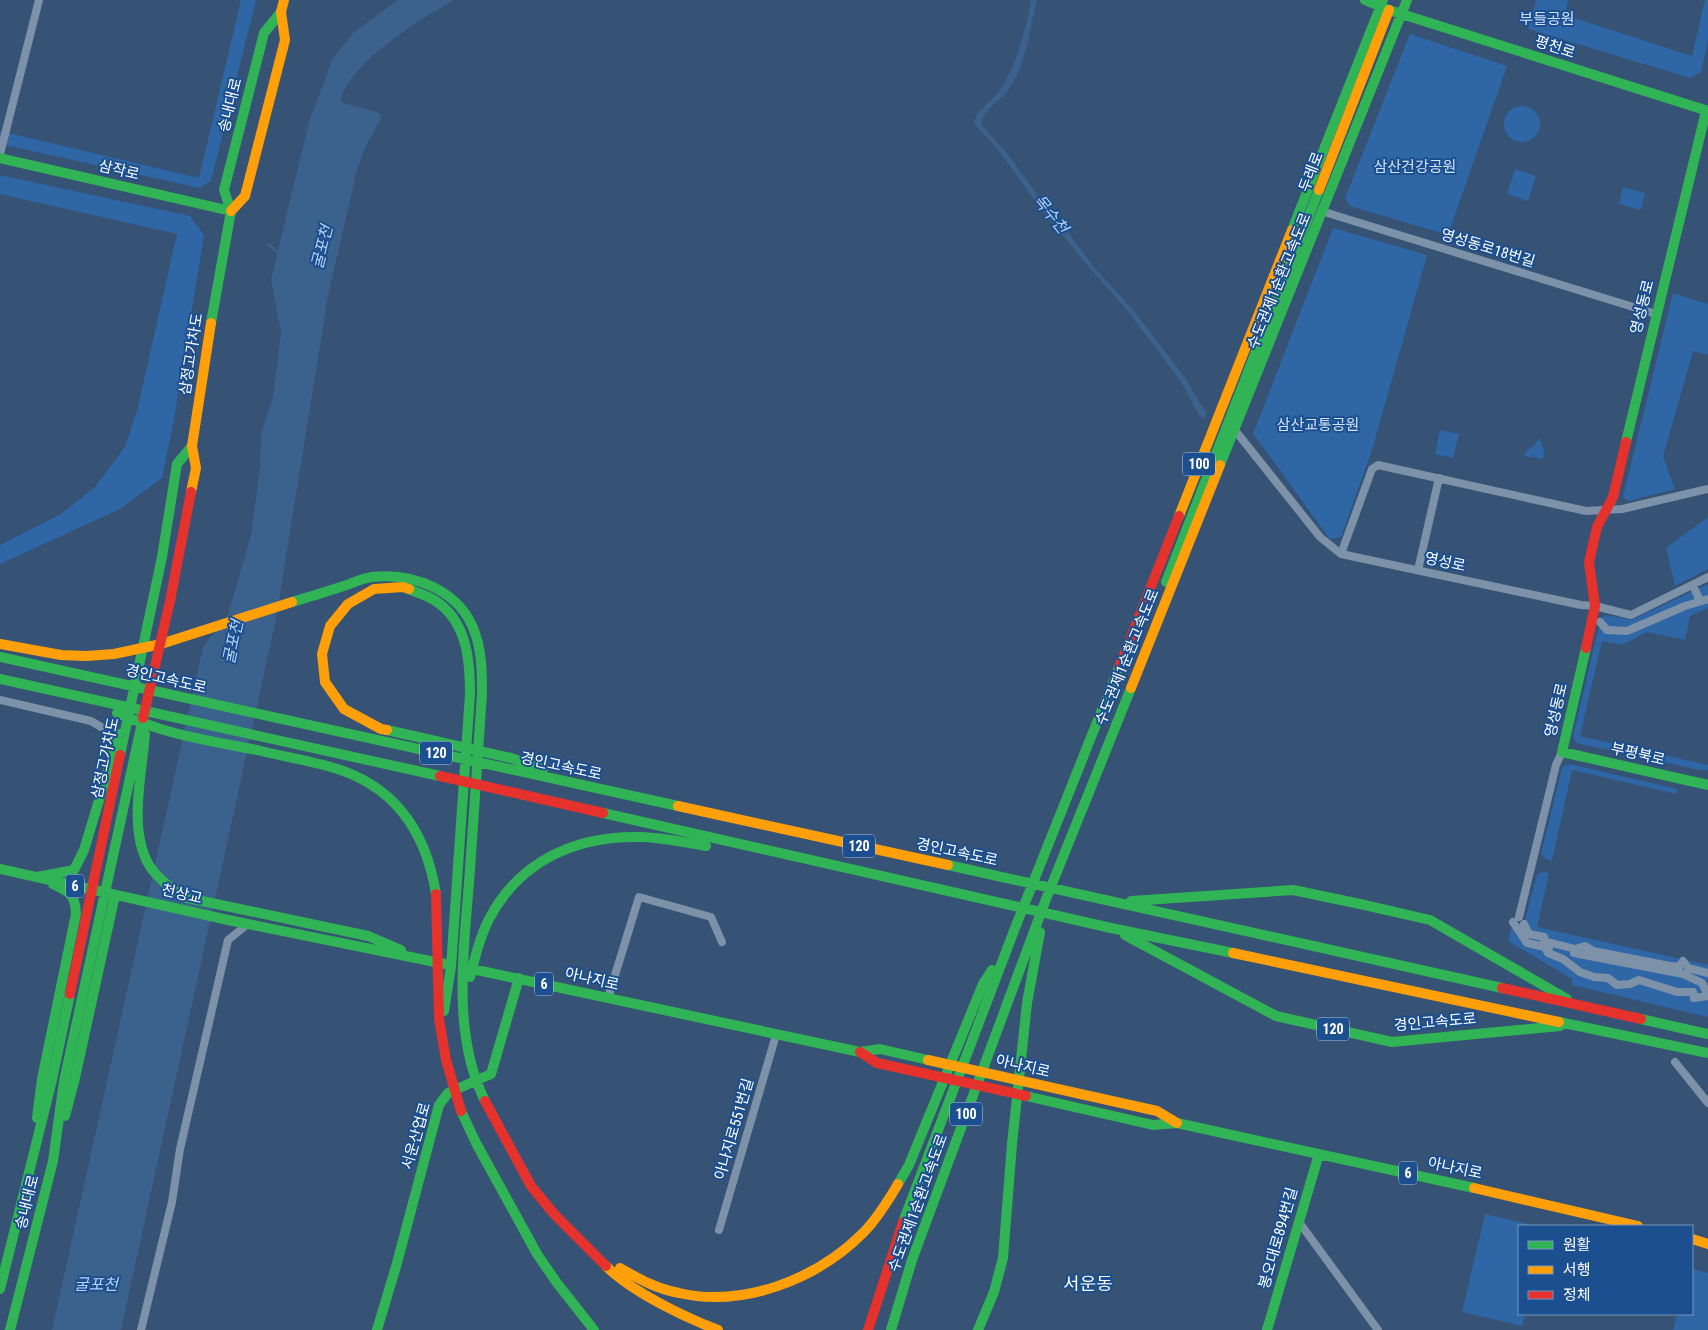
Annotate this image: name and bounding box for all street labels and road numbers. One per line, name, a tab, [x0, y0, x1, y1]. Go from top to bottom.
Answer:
street label: 평천로	[1533, 32, 1577, 62]
street label: 송내대로	[215, 76, 245, 134]
street label: 두레로	[1295, 149, 1327, 195]
street label: 삼작로	[97, 157, 141, 183]
street label: 수도권제1순환고속도로	[1243, 210, 1315, 352]
street label: 영성동로18번길	[1439, 225, 1537, 271]
street label: 영성동로	[1627, 278, 1657, 336]
street label: 삼정고가차도	[176, 312, 206, 396]
road number: 100	[1183, 452, 1215, 476]
street label: 영성로	[1423, 549, 1467, 575]
street label: 수도권제1순환고속도로	[1091, 586, 1163, 728]
street label: 경인고속도로	[124, 661, 208, 697]
street label: 영성동로	[1541, 681, 1571, 739]
street label: 삼정고가차도	[88, 716, 122, 800]
street label: 부평북로	[1609, 739, 1667, 769]
road number: 120	[420, 741, 452, 764]
street label: 경인고속도로	[519, 749, 603, 783]
road number: 120	[843, 834, 875, 858]
street label: 경인고속도로	[915, 835, 999, 869]
road number: 6	[66, 874, 84, 898]
street label: 천상교	[160, 881, 204, 907]
street label: 아나지로	[563, 964, 621, 994]
road number: 6	[535, 972, 553, 996]
street label: 경인고속도로	[1393, 1009, 1477, 1035]
road number: 120	[1317, 1018, 1349, 1040]
street label: 아나지로	[994, 1051, 1052, 1081]
street label: 아나지로551번길	[711, 1076, 757, 1182]
street label: 서운산업로	[398, 1100, 434, 1172]
road number: 100	[950, 1102, 982, 1126]
street label: 수도권제1순환고속도로	[885, 1132, 951, 1274]
street label: 아나지로	[1426, 1153, 1484, 1183]
road number: 6	[1399, 1162, 1417, 1184]
street label: 송내대로	[12, 1173, 42, 1231]
street label: 봉오대로894번길	[1255, 1185, 1301, 1291]

